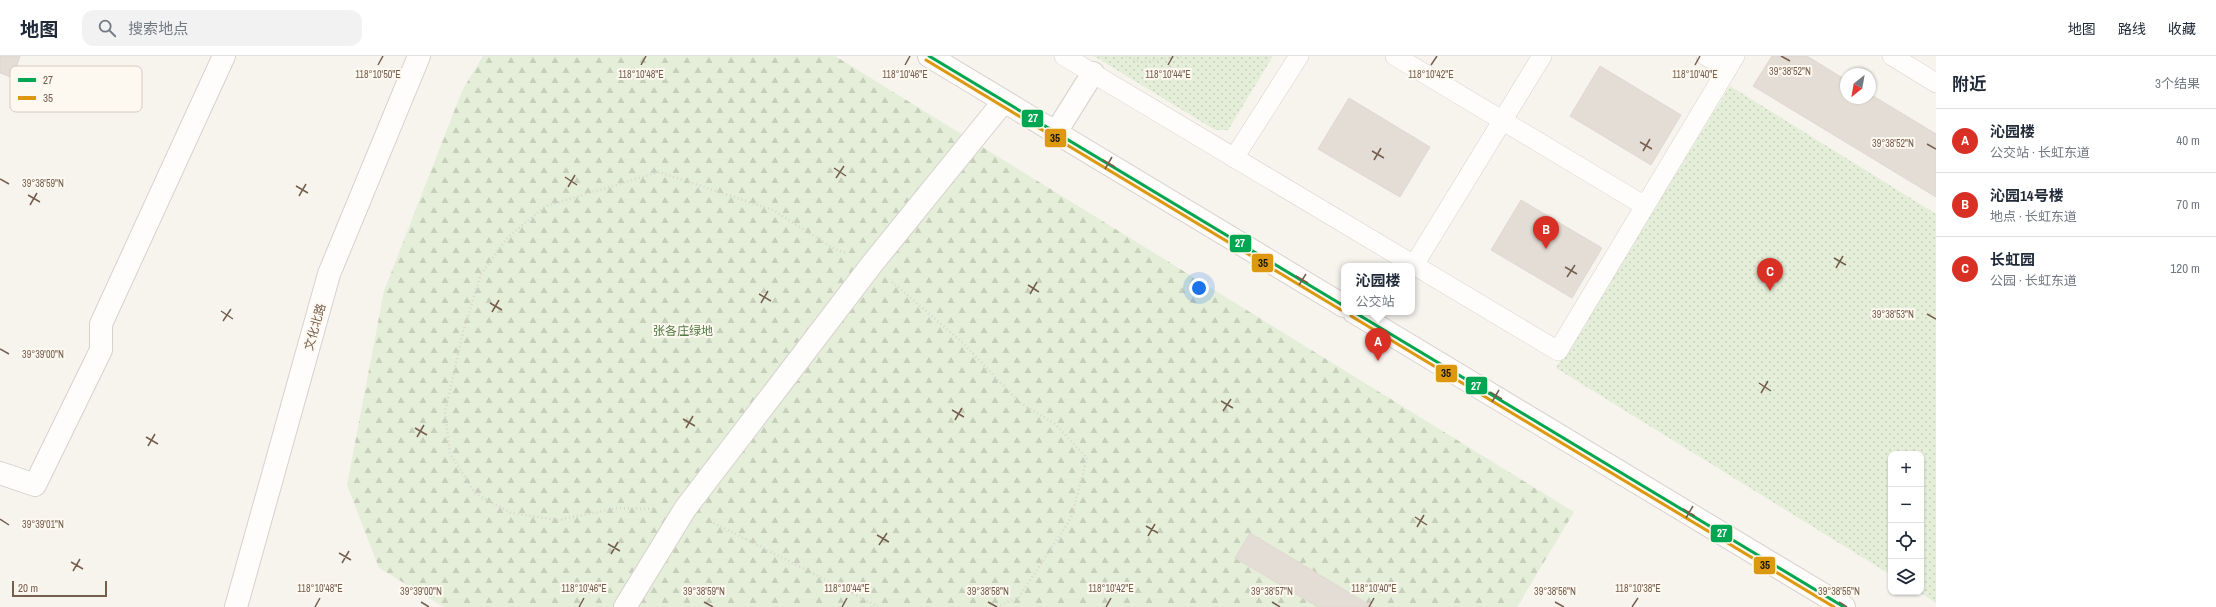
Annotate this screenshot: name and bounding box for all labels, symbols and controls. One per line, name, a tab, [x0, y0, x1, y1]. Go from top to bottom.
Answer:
search box	[82, 10, 362, 46]
text: 地图	[20, 16, 58, 42]
icon: search	[96, 17, 118, 39]
text: 搜索地点	[128, 18, 188, 39]
text: 地图	[2068, 20, 2096, 38]
text: 路线	[2118, 20, 2146, 38]
text: 收藏	[2168, 20, 2196, 38]
text: 39°38'52"N	[1769, 65, 1811, 78]
legend	[10, 66, 142, 112]
text: 118°10'50"E	[355, 68, 401, 81]
text: 118°10'48"E	[618, 68, 664, 81]
text: 118°10'46"E	[882, 68, 928, 81]
text: 118°10'44"E	[1145, 68, 1191, 81]
text: 118°10'42"E	[1408, 68, 1454, 81]
text: 118°10'40"E	[1672, 68, 1718, 81]
north arrow	[1840, 68, 1876, 104]
text: 附近	[1952, 72, 1986, 95]
text: 27	[43, 73, 53, 87]
text: 3个结果	[2155, 75, 2200, 92]
text: 35	[43, 91, 53, 105]
line badge: 27	[1021, 109, 1044, 128]
text: 27	[1028, 111, 1038, 125]
text: 沁园楼	[1990, 121, 2035, 142]
line badge: 35	[1044, 128, 1067, 148]
text: 35	[1050, 131, 1060, 145]
text: A	[1961, 132, 1969, 149]
text: 40 m	[2176, 132, 2200, 149]
text: 39°38'52"N	[1872, 137, 1914, 150]
text: 公交站 · 长虹东道	[1990, 144, 2090, 161]
text: 39°38'59"N	[22, 177, 64, 190]
text: 沁园14号楼	[1990, 185, 2064, 206]
text: B	[1961, 196, 1969, 213]
text: 70 m	[2176, 196, 2200, 213]
text: 地点 · 长虹东道	[1990, 208, 2077, 225]
pin: B	[1533, 216, 1559, 249]
line badge: 27	[1229, 234, 1252, 253]
text: 27	[1235, 236, 1245, 250]
text: 长虹园	[1990, 249, 2035, 270]
line badge: 35	[1251, 253, 1274, 273]
text: 35	[1258, 256, 1268, 270]
pin: C	[1757, 258, 1783, 291]
text: C	[1961, 260, 1969, 277]
text: 120 m	[2170, 260, 2200, 277]
popup	[1341, 263, 1415, 315]
text: 沁园楼	[1355, 270, 1401, 291]
text: 公园 · 长虹东道	[1990, 272, 2077, 289]
your location	[1189, 278, 1209, 298]
text: 公交站	[1355, 293, 1395, 310]
street label: 文化北路	[301, 302, 329, 352]
text: 39°38'53"N	[1872, 308, 1914, 321]
park label: 张各庄绿地	[653, 323, 713, 339]
pin: A	[1365, 328, 1391, 361]
text: 39°39'00"N	[22, 348, 64, 361]
line badge: 35	[1435, 364, 1458, 383]
text: 35	[1441, 366, 1451, 380]
line badge: 27	[1465, 376, 1488, 395]
text: 27	[1471, 379, 1481, 393]
map controls	[1888, 451, 1924, 595]
button: +	[1888, 451, 1924, 487]
button: −	[1888, 487, 1924, 523]
text: 39°39'01"N	[22, 518, 64, 531]
button: locate	[1888, 523, 1924, 559]
line badge: 27	[1710, 524, 1733, 543]
text: 27	[1717, 526, 1727, 540]
line badge: 35	[1753, 556, 1776, 575]
text: 35	[1760, 558, 1770, 572]
button: layers	[1888, 559, 1924, 595]
scale bar	[12, 579, 107, 598]
text: 20 m	[18, 581, 38, 595]
text: 118°10'48"E	[297, 582, 343, 595]
text: 118°10'46"E	[561, 582, 607, 595]
text: 118°10'44"E	[824, 582, 870, 595]
text: 118°10'42"E	[1088, 582, 1134, 595]
text: 118°10'40"E	[1351, 582, 1397, 595]
text: 118°10'38"E	[1615, 582, 1661, 595]
text: 39°39'00"N	[400, 585, 442, 598]
text: 39°38'59"N	[683, 585, 725, 598]
text: 39°38'58"N	[967, 585, 1009, 598]
text: 39°38'57"N	[1251, 585, 1293, 598]
text: 39°38'56"N	[1534, 585, 1576, 598]
text: 39°38'55"N	[1818, 585, 1860, 598]

